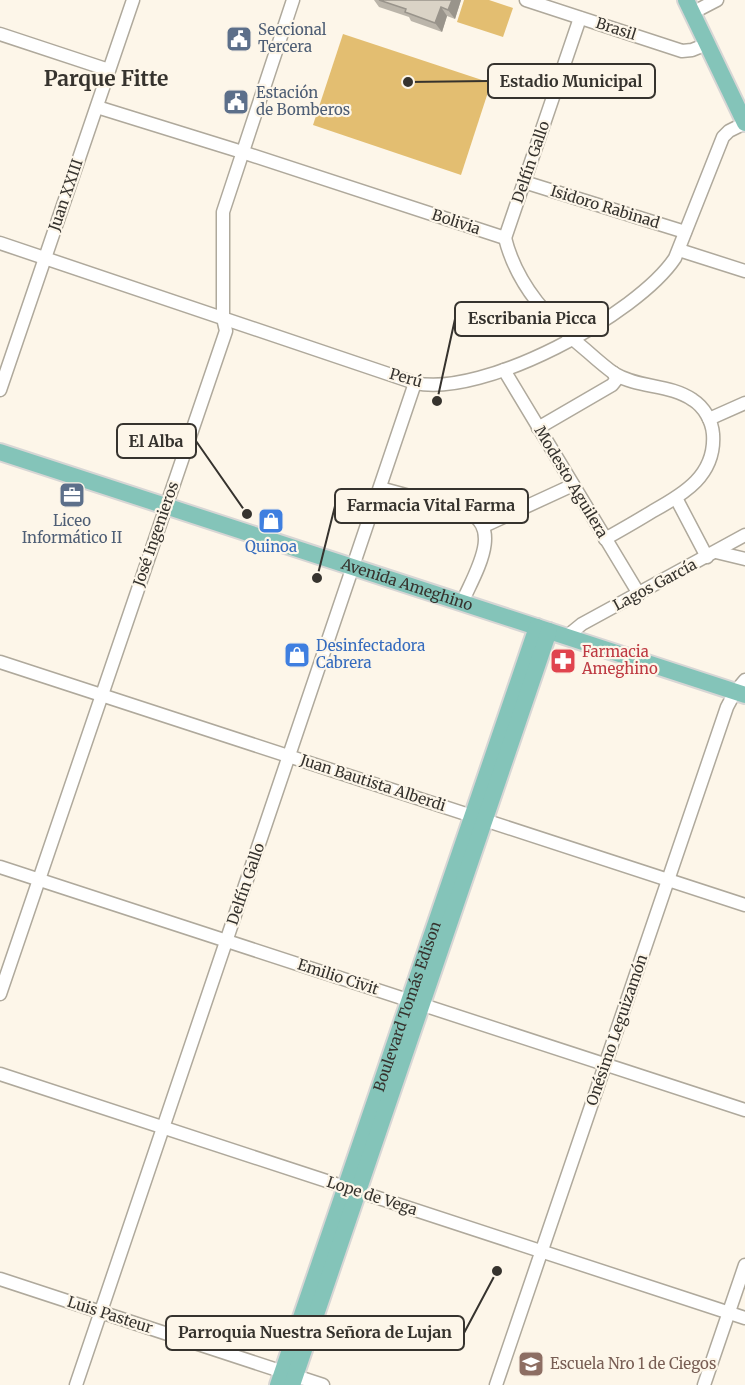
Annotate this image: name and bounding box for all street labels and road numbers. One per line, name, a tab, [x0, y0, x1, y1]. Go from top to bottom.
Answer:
street label: Brasil	[594, 13, 639, 44]
street label: Delfín Gallo	[508, 118, 553, 205]
street label: Juan XXIII	[44, 156, 87, 234]
street label: Isidoro Rabinad	[548, 181, 662, 232]
street label: Bolivia	[430, 205, 483, 238]
street label: Perú	[387, 364, 425, 391]
street label: Modesto Aguilera	[531, 422, 612, 541]
street label: José Ingenieros	[128, 479, 182, 590]
street label: Avenida Ameghino	[338, 554, 475, 615]
street label: Lagos García	[610, 555, 700, 615]
street label: Juan Bautista Alberdi	[297, 750, 448, 815]
street label: Delfín Gallo	[223, 840, 268, 927]
street label: Boulevard Tomás Edison	[369, 919, 445, 1094]
street label: Onésimo Leguizamón	[582, 952, 651, 1108]
street label: Emilio Civit	[295, 954, 381, 999]
street label: Lope de Vega	[325, 1172, 420, 1219]
street label: Luis Pasteur	[65, 1292, 155, 1337]

